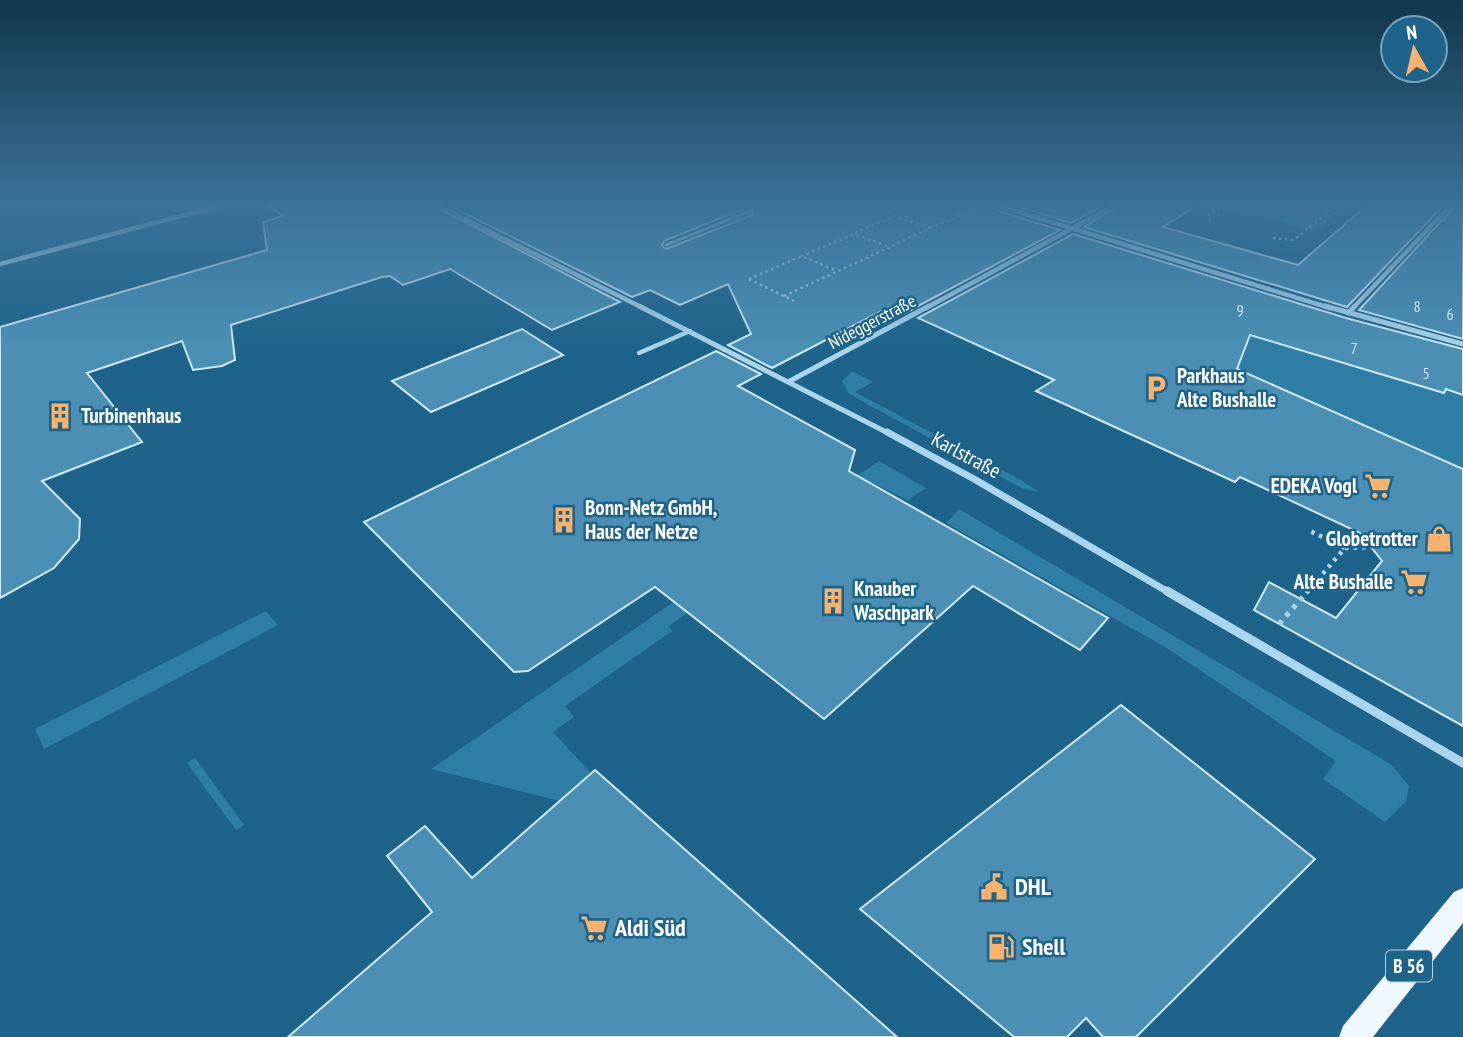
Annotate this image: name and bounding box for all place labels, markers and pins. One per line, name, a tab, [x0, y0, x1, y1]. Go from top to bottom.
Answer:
place label: Parkhaus Alte Bushalle	[1176, 362, 1276, 413]
parking icon: Parkhaus Alte Bushalle	[1141, 373, 1171, 403]
building icon: Turbinenhaus	[45, 401, 75, 431]
place label: Turbinenhaus	[81, 402, 181, 429]
supermarket icon: EDEKA Vogl	[1363, 471, 1393, 501]
place label: EDEKA Vogl	[1271, 472, 1358, 499]
place label: Bonn-Netz GmbH, Haus der Netze	[585, 494, 717, 545]
building icon: Bonn-Netz GmbH, Haus der Netze	[549, 505, 579, 535]
shop icon: Globetrotter	[1424, 524, 1454, 554]
place label: Globetrotter	[1326, 525, 1419, 552]
supermarket icon: Alte Bushalle	[1399, 567, 1429, 597]
place label: Alte Bushalle	[1293, 568, 1393, 595]
place label: Knauber Waschpark	[853, 575, 934, 626]
building icon: Knauber Waschpark	[818, 586, 848, 616]
place label: DHL	[1015, 871, 1052, 902]
public building icon: DHL	[979, 872, 1009, 902]
place label: Aldi Süd	[614, 912, 686, 943]
supermarket icon: Aldi Süd	[579, 913, 609, 943]
place label: Shell	[1022, 931, 1065, 962]
fuel station icon: Shell	[986, 932, 1016, 962]

